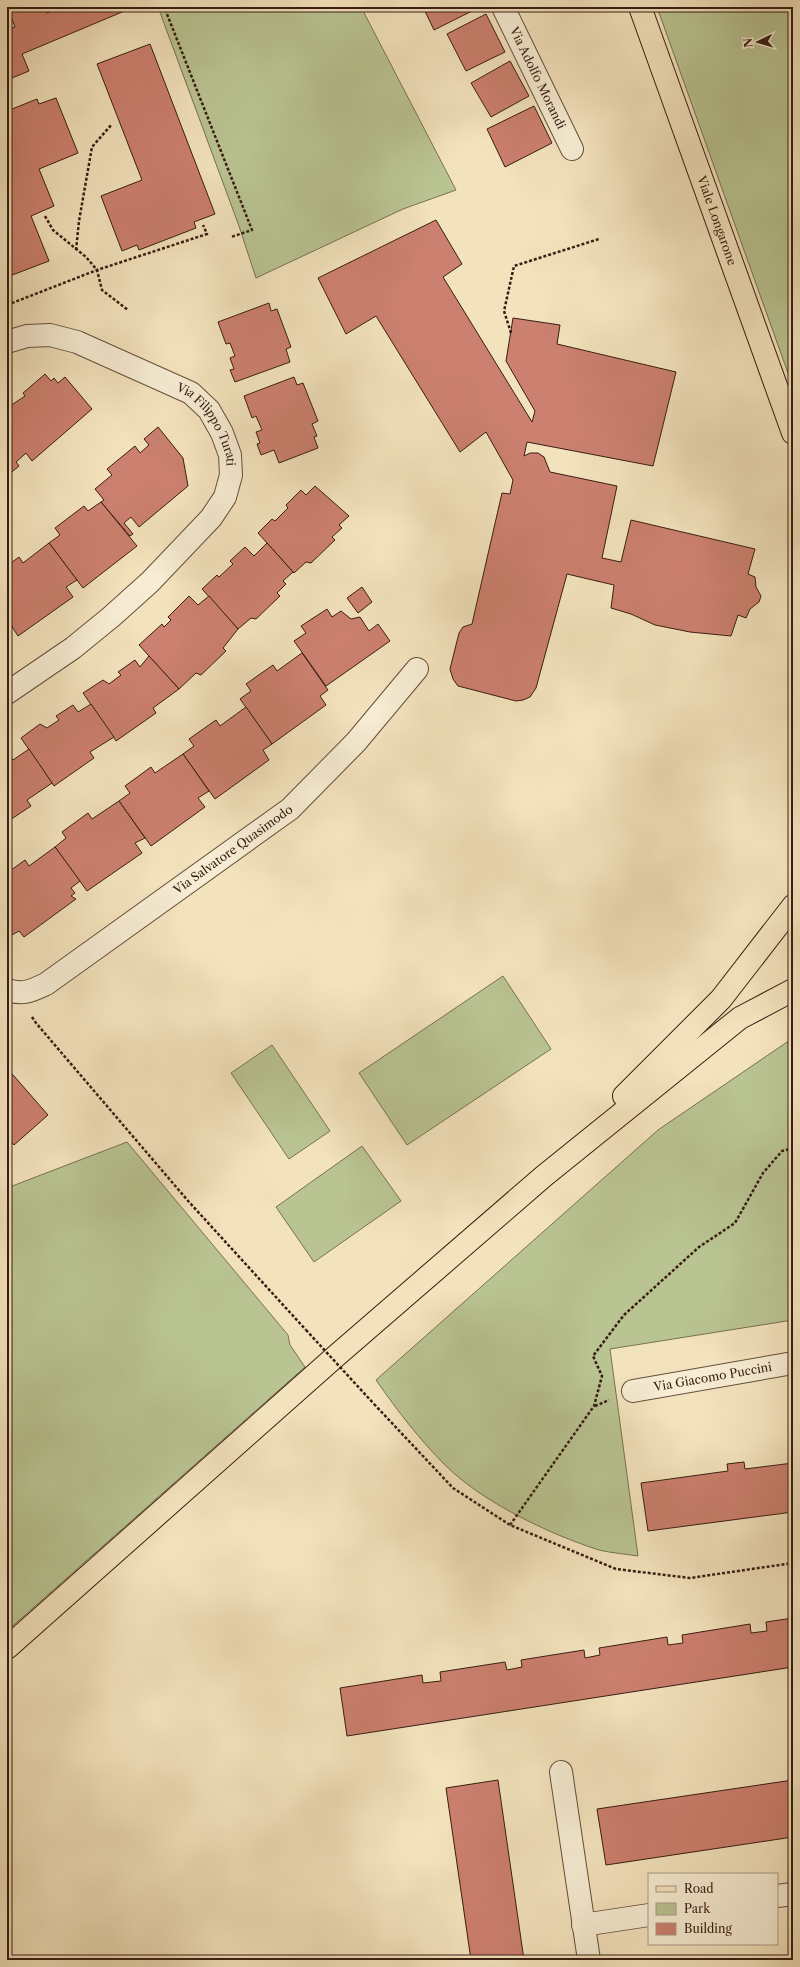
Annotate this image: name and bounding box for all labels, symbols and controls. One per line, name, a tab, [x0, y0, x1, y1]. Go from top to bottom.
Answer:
north arrow	[738, 22, 778, 62]
street label: Via Adolfo Morandi	[506, 23, 569, 132]
text: N	[741, 37, 755, 48]
street label: Viale Longarone	[694, 173, 740, 268]
street label: Via Filippo Turati	[174, 379, 239, 467]
street label: Via Salvatore Quasimodo	[169, 801, 295, 898]
street label: Via Giacomo Puccini	[652, 1359, 773, 1394]
legend	[648, 1873, 778, 1945]
text: Road	[684, 1881, 714, 1896]
text: Park	[684, 1901, 711, 1916]
text: Building	[684, 1921, 732, 1936]

